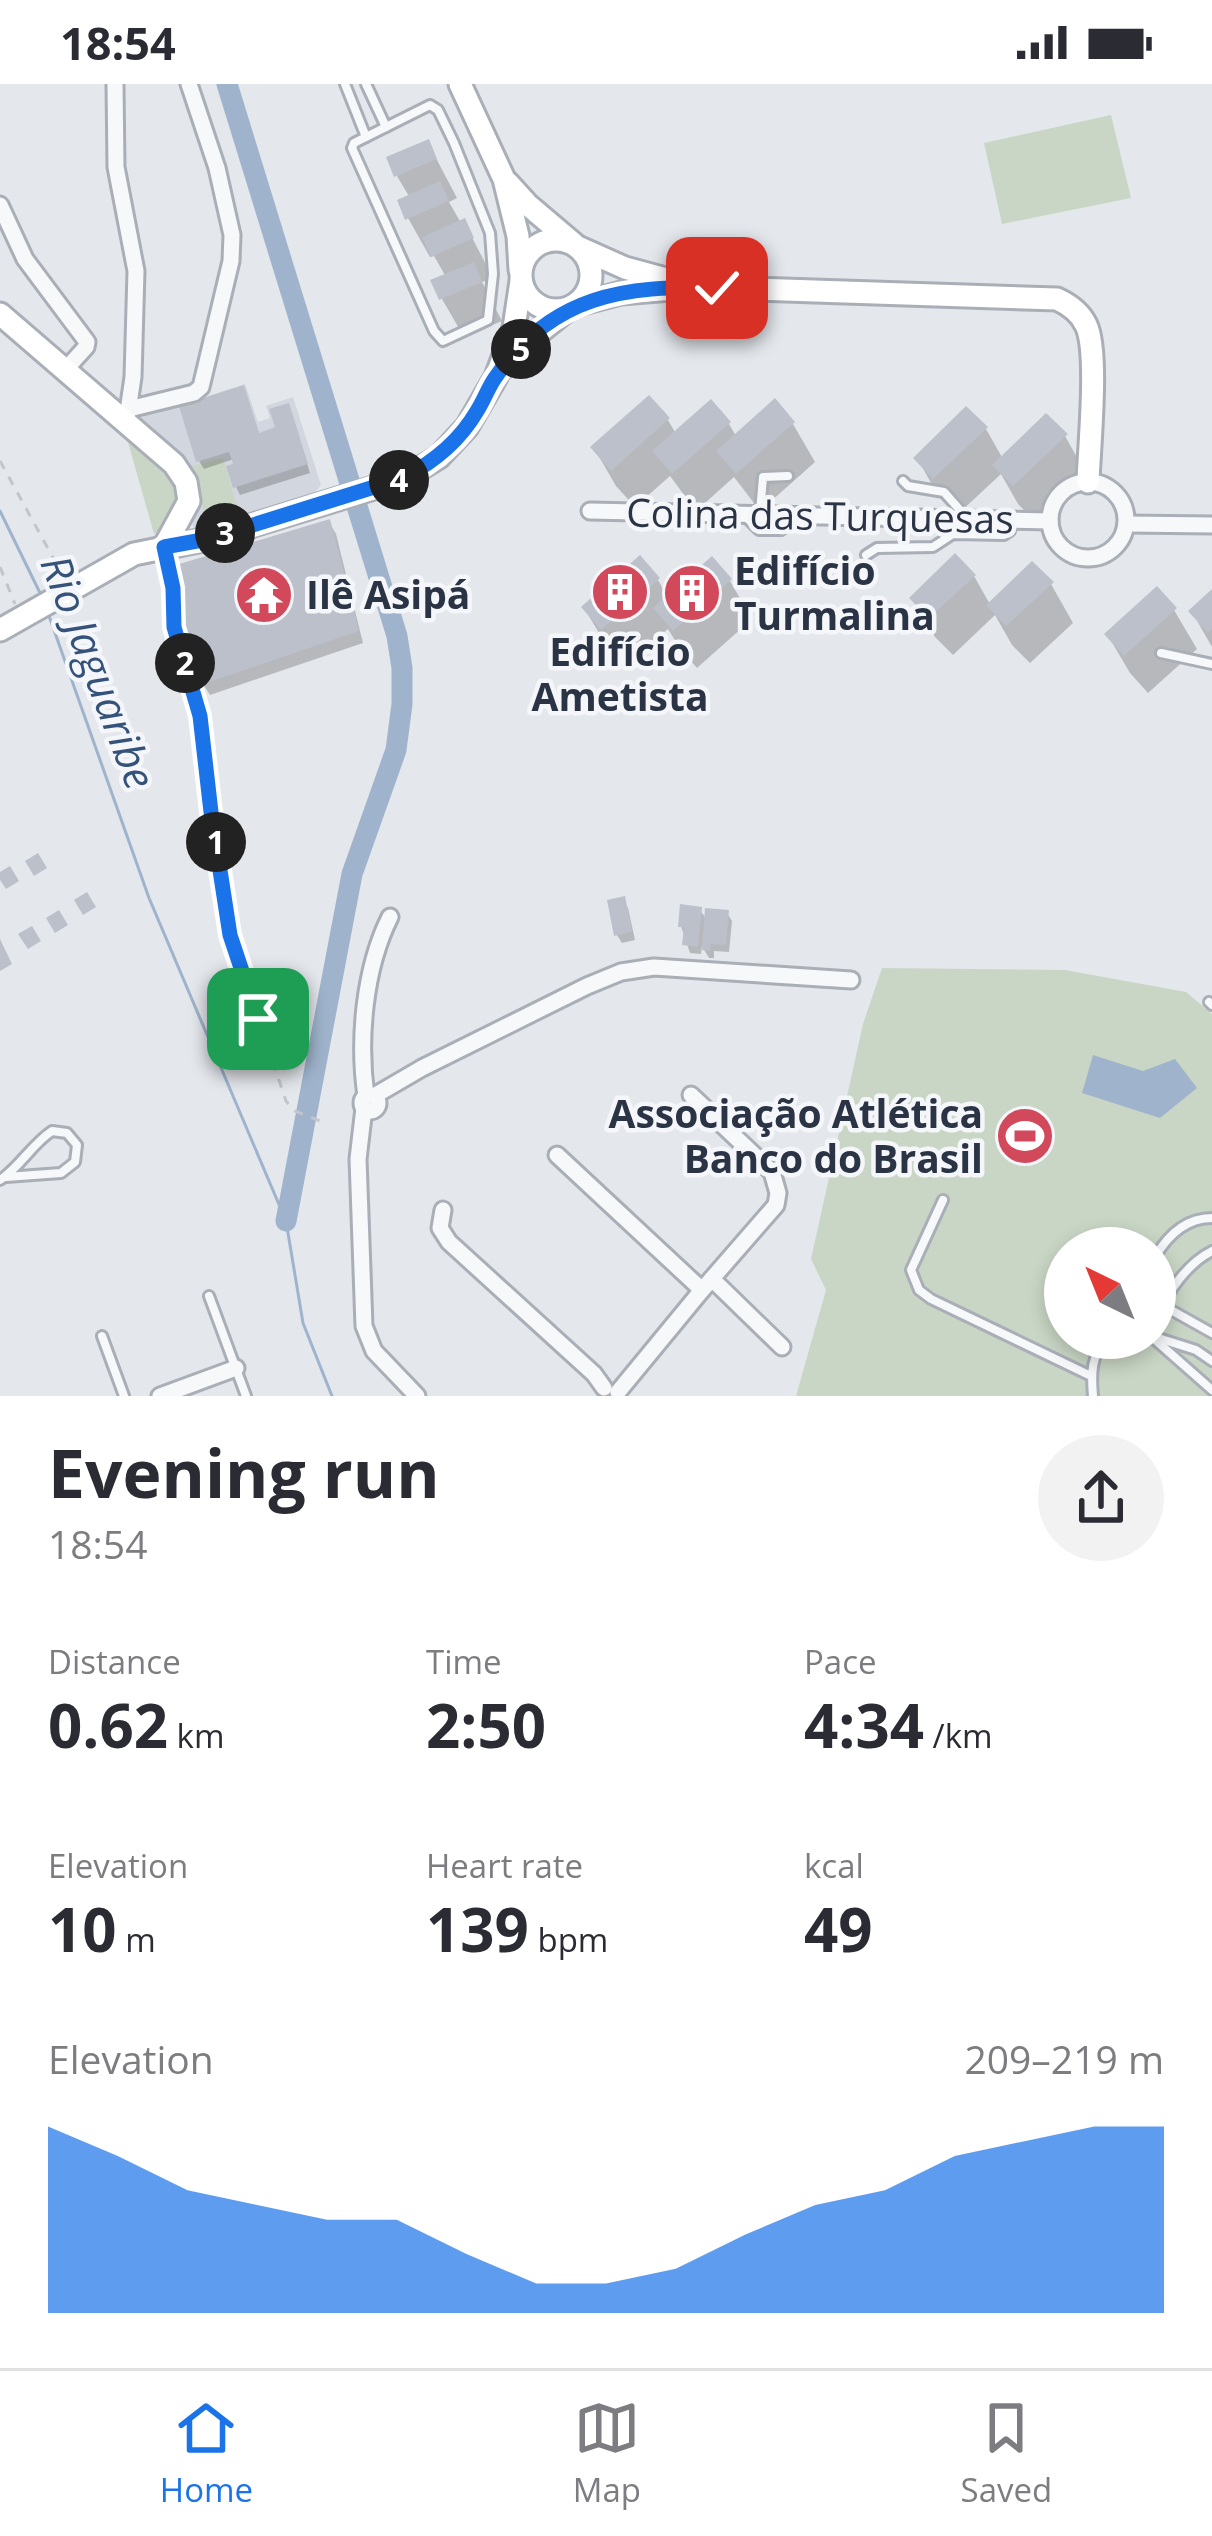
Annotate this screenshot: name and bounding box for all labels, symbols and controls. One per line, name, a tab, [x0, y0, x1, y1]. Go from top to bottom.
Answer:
text: 18:54	[60, 12, 176, 73]
pin	[666, 237, 768, 339]
icon: check	[684, 255, 750, 321]
pin: 5	[491, 319, 551, 379]
text: 5	[512, 326, 530, 371]
pin: 4	[369, 450, 429, 510]
text: 4	[390, 457, 408, 502]
street label: Colina das Turquesas	[626, 485, 1014, 544]
pin: 3	[195, 503, 255, 563]
text: 3	[216, 510, 234, 555]
place label: Edifício Turmalina	[734, 543, 935, 641]
water label: Rio Jaguaribe	[29, 546, 170, 797]
building icon: Edifício Ametista	[589, 561, 651, 623]
building icon: Edifício Turmalina	[661, 562, 723, 624]
temple icon: Ilê Asipá	[233, 564, 295, 626]
place label: Ilê Asipá	[306, 567, 470, 620]
place label: Edifício Ametista	[532, 624, 708, 722]
pin: 2	[155, 633, 215, 693]
text: 2	[176, 640, 194, 685]
pin: 1	[186, 812, 246, 872]
text: 1	[207, 819, 225, 864]
pin	[207, 968, 309, 1070]
icon: arrive	[225, 986, 291, 1052]
place label: Associação Atlética Banco do Brasil	[609, 1086, 983, 1184]
sports icon: Associação Atlética Banco do Brasil	[994, 1105, 1056, 1167]
north arrow	[1044, 1227, 1176, 1359]
map controls	[1044, 1227, 1176, 1359]
text: Evening run	[48, 1427, 440, 1517]
button: share	[1038, 1435, 1164, 1561]
text: 18:54	[48, 1517, 147, 1570]
text: Distance	[48, 1639, 181, 1684]
text: Time	[426, 1639, 502, 1684]
text: Pace	[804, 1639, 877, 1684]
text: 0.62	[48, 1684, 168, 1766]
text: 2:50	[426, 1684, 546, 1766]
text: 4:34	[804, 1684, 924, 1766]
text: km	[168, 1713, 225, 1758]
text: /km	[924, 1713, 993, 1758]
text: Elevation	[48, 1843, 188, 1888]
text: Heart rate	[426, 1843, 583, 1888]
text: kcal	[804, 1843, 864, 1888]
text: 10	[48, 1888, 117, 1970]
text: 139	[426, 1888, 529, 1970]
text: 49	[804, 1888, 873, 1970]
text: m	[117, 1917, 156, 1962]
text: bpm	[529, 1917, 608, 1962]
text: Elevation	[48, 2032, 214, 2085]
text: 209–219 m	[964, 2032, 1164, 2085]
tab: Home	[160, 2395, 253, 2512]
tab: Map	[573, 2395, 641, 2512]
tab: Saved	[961, 2395, 1052, 2512]

